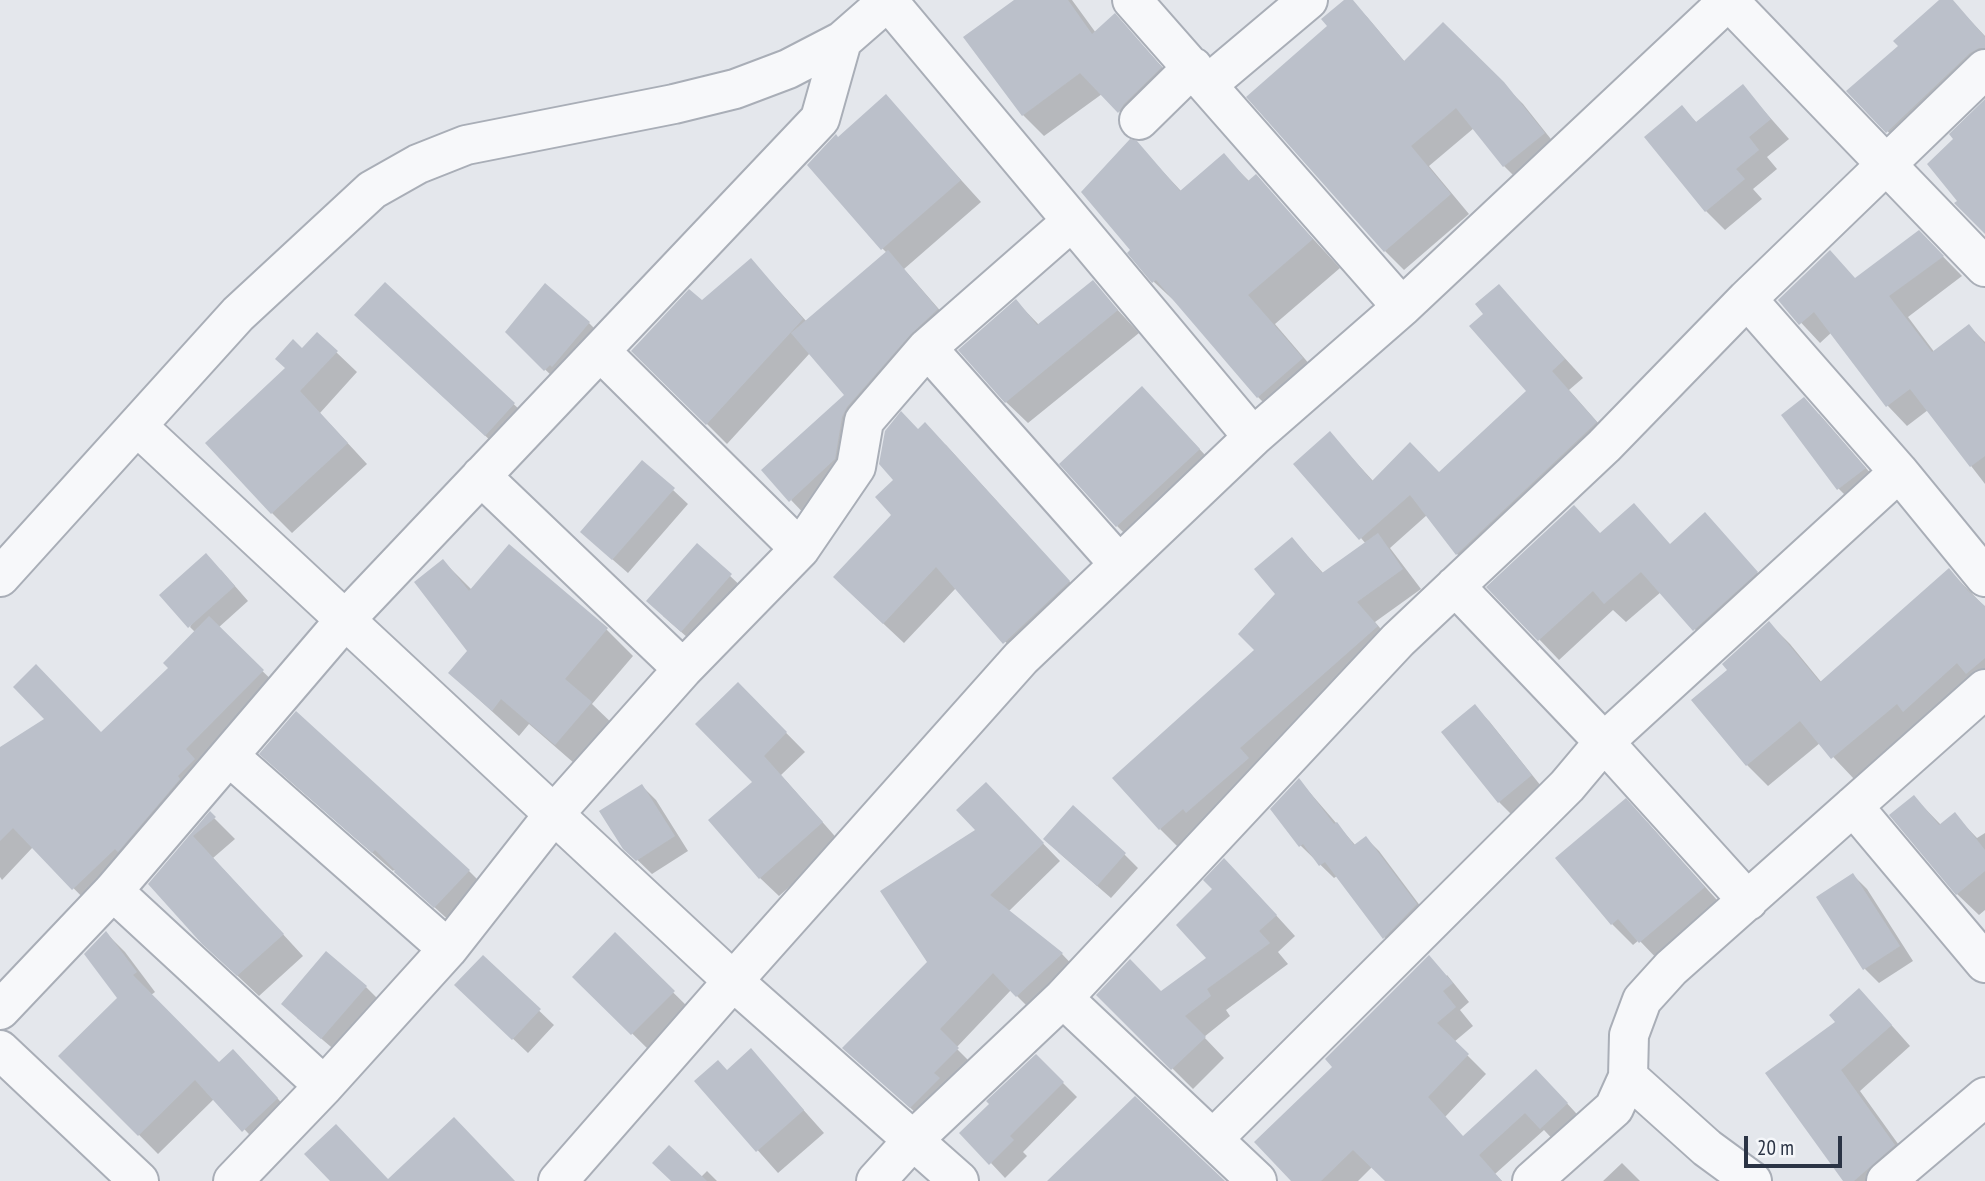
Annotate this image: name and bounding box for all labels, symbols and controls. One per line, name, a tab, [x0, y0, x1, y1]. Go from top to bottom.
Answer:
scale bar	[1747, 1122, 1845, 1166]
text: 20 m	[1757, 1134, 1794, 1161]

